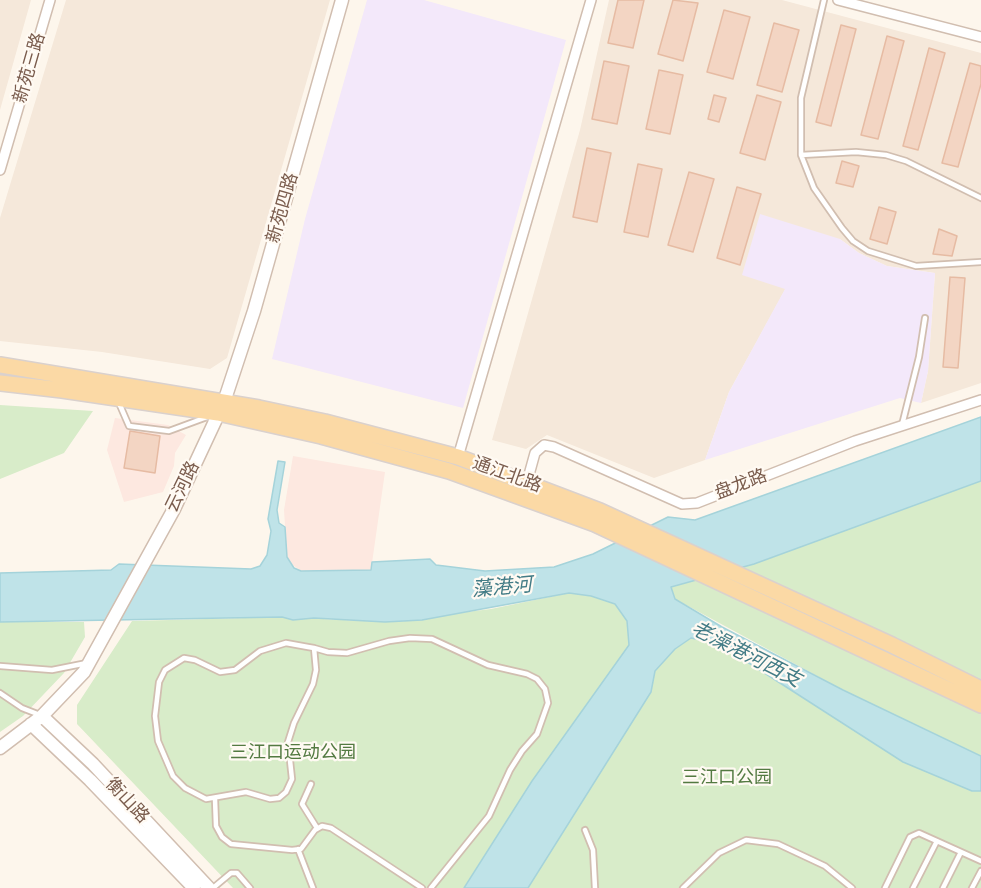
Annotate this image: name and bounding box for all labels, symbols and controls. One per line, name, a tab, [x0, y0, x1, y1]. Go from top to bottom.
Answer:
street label: 新苑三路	[10, 30, 50, 106]
street label: 新苑四路	[263, 170, 303, 246]
street label: 通江北路	[469, 453, 545, 497]
street label: 云河路	[161, 458, 205, 516]
street label: 盘龙路	[712, 465, 770, 505]
water label: 藻港河	[471, 573, 533, 603]
water label: 老澡港河西支	[687, 617, 805, 693]
park label: 三江口运动公园	[230, 742, 356, 764]
park label: 三江口公园	[682, 767, 772, 789]
street label: 衡山路	[101, 774, 153, 828]

